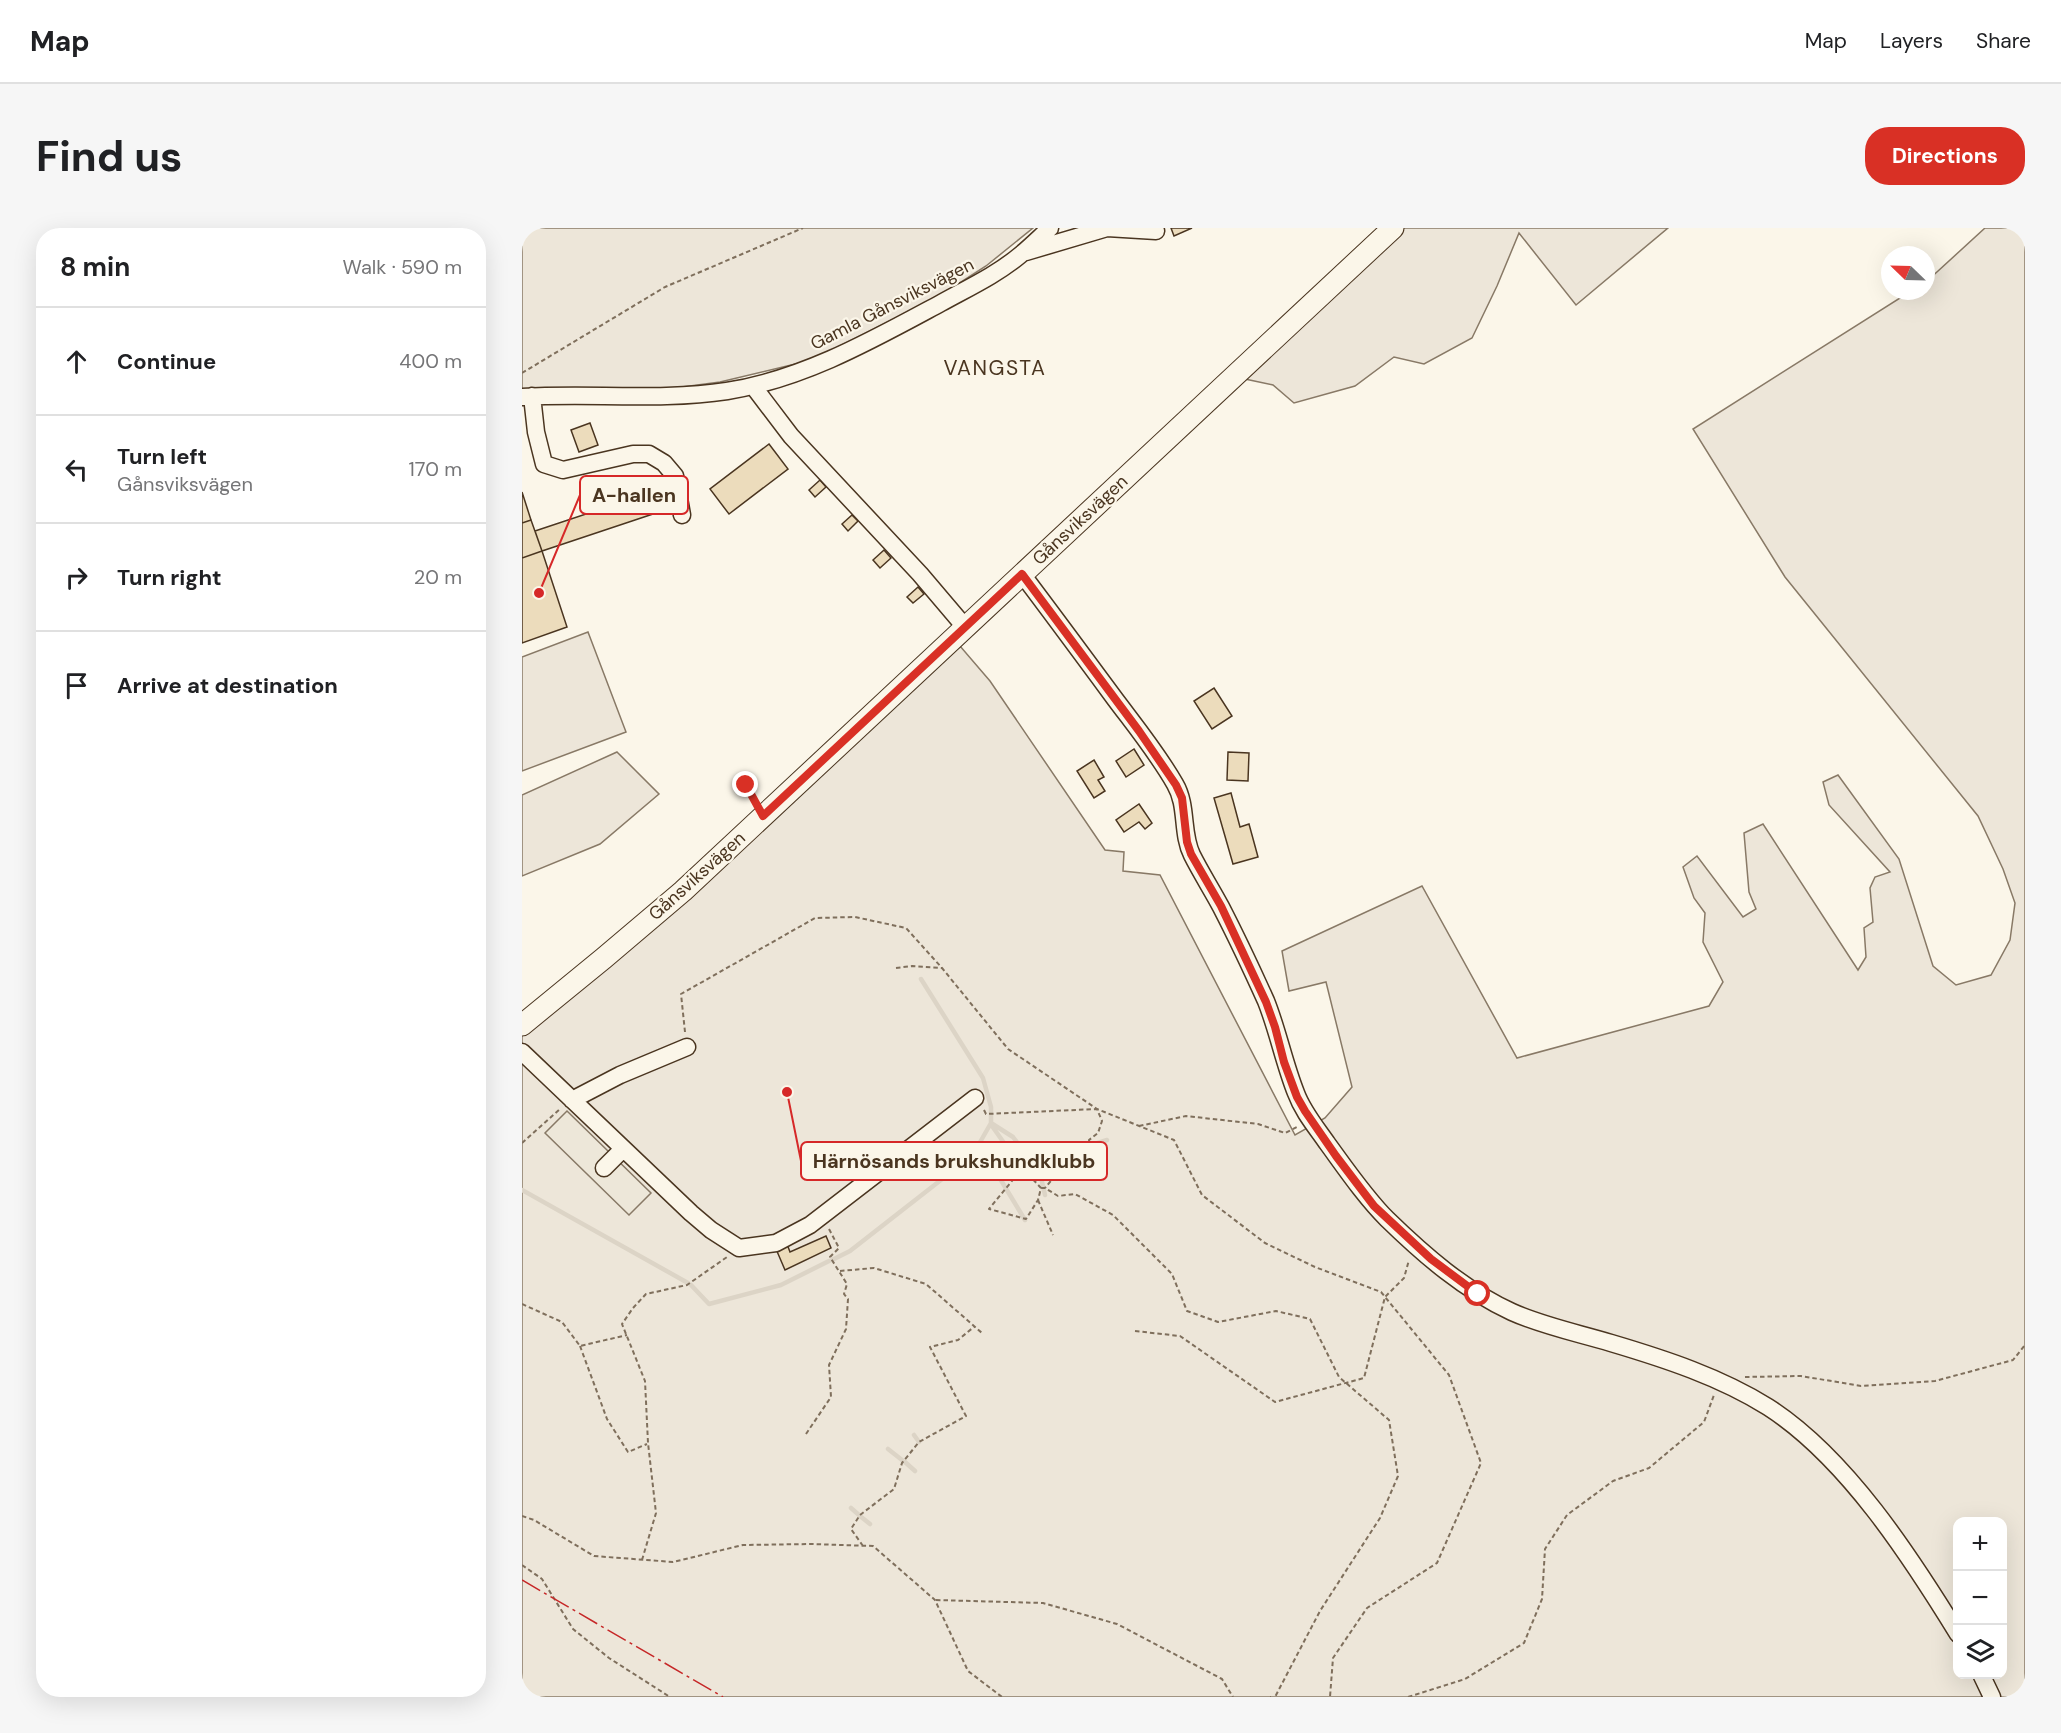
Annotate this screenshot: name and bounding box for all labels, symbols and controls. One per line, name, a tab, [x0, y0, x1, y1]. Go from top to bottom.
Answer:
text: Map	[30, 23, 90, 60]
text: Map	[1805, 27, 1847, 55]
text: Layers	[1880, 27, 1943, 55]
text: Share	[1976, 27, 2031, 55]
button: Directions	[1865, 127, 2025, 185]
text: Find us	[36, 129, 182, 184]
north arrow	[1881, 246, 1935, 300]
text: 8 min	[60, 250, 130, 284]
street label: Gamla Gånsviksvägen	[806, 252, 978, 356]
text: Walk · 590 m	[343, 254, 462, 280]
icon: ahead	[60, 345, 93, 378]
text: Continue	[117, 347, 216, 376]
text: 400 m	[399, 348, 462, 374]
district label: VANGSTA	[944, 354, 1046, 382]
text: Turn left	[117, 442, 207, 471]
icon: left	[60, 453, 93, 486]
text: 170 m	[409, 456, 462, 482]
street label: Gånsviksvägen	[1027, 470, 1133, 570]
text: Gånsviksvägen	[117, 471, 253, 497]
callout: A-hallen	[580, 476, 688, 514]
text: A-hallen	[592, 482, 676, 508]
icon: right	[60, 561, 93, 594]
text: Turn right	[117, 563, 222, 592]
text: 20 m	[414, 564, 462, 590]
icon: arrive	[60, 669, 93, 702]
text: Arrive at destination	[117, 671, 338, 700]
route end	[732, 771, 758, 797]
street label: Gånsviksvägen	[644, 826, 750, 926]
callout: Härnösands brukshundklubb	[801, 1142, 1107, 1180]
text: Härnösands brukshundklubb	[813, 1148, 1095, 1174]
route start	[1464, 1280, 1490, 1306]
map controls	[1953, 1517, 2007, 1679]
button: +	[1953, 1517, 2007, 1571]
button: −	[1953, 1571, 2007, 1625]
button: layers	[1953, 1625, 2007, 1679]

